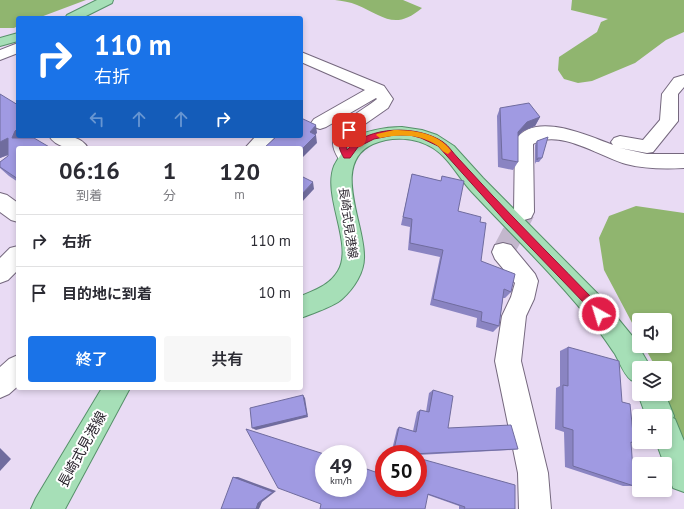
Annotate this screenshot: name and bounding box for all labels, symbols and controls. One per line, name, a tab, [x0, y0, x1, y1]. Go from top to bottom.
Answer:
text: 110 m	[94, 26, 171, 63]
icon: right	[28, 32, 80, 84]
text: 右折	[94, 65, 130, 88]
icon: left	[86, 108, 108, 130]
icon: ahead	[128, 108, 150, 130]
icon: ahead	[170, 108, 192, 130]
icon: right	[212, 108, 234, 130]
pin	[332, 113, 366, 147]
icon: arrive	[338, 119, 360, 141]
text: 06:16	[59, 155, 120, 186]
text: 1	[163, 155, 176, 186]
text: 120	[219, 156, 260, 187]
text: m	[234, 186, 245, 203]
street label: 長崎式見港線	[336, 186, 361, 260]
text: 到着	[76, 187, 102, 204]
text: 分	[163, 187, 176, 204]
icon: right	[28, 230, 50, 252]
text: 110 m	[250, 231, 291, 250]
text: 右折	[62, 232, 92, 251]
icon: arrive	[28, 282, 50, 304]
text: 10 m	[258, 283, 291, 302]
text: 目的地に到着	[62, 284, 152, 303]
position arrow	[578, 293, 620, 335]
map controls	[632, 313, 672, 497]
button: sound	[632, 313, 672, 353]
button: 終了	[28, 336, 156, 382]
button: 共有	[164, 336, 291, 382]
button: layers	[632, 361, 672, 401]
street label: 長崎式見港線	[54, 408, 110, 490]
button: +	[632, 409, 672, 449]
speed limit sign: 50	[375, 445, 427, 497]
text: 49	[330, 453, 352, 479]
button: −	[632, 457, 672, 497]
text: km/h	[330, 474, 352, 487]

